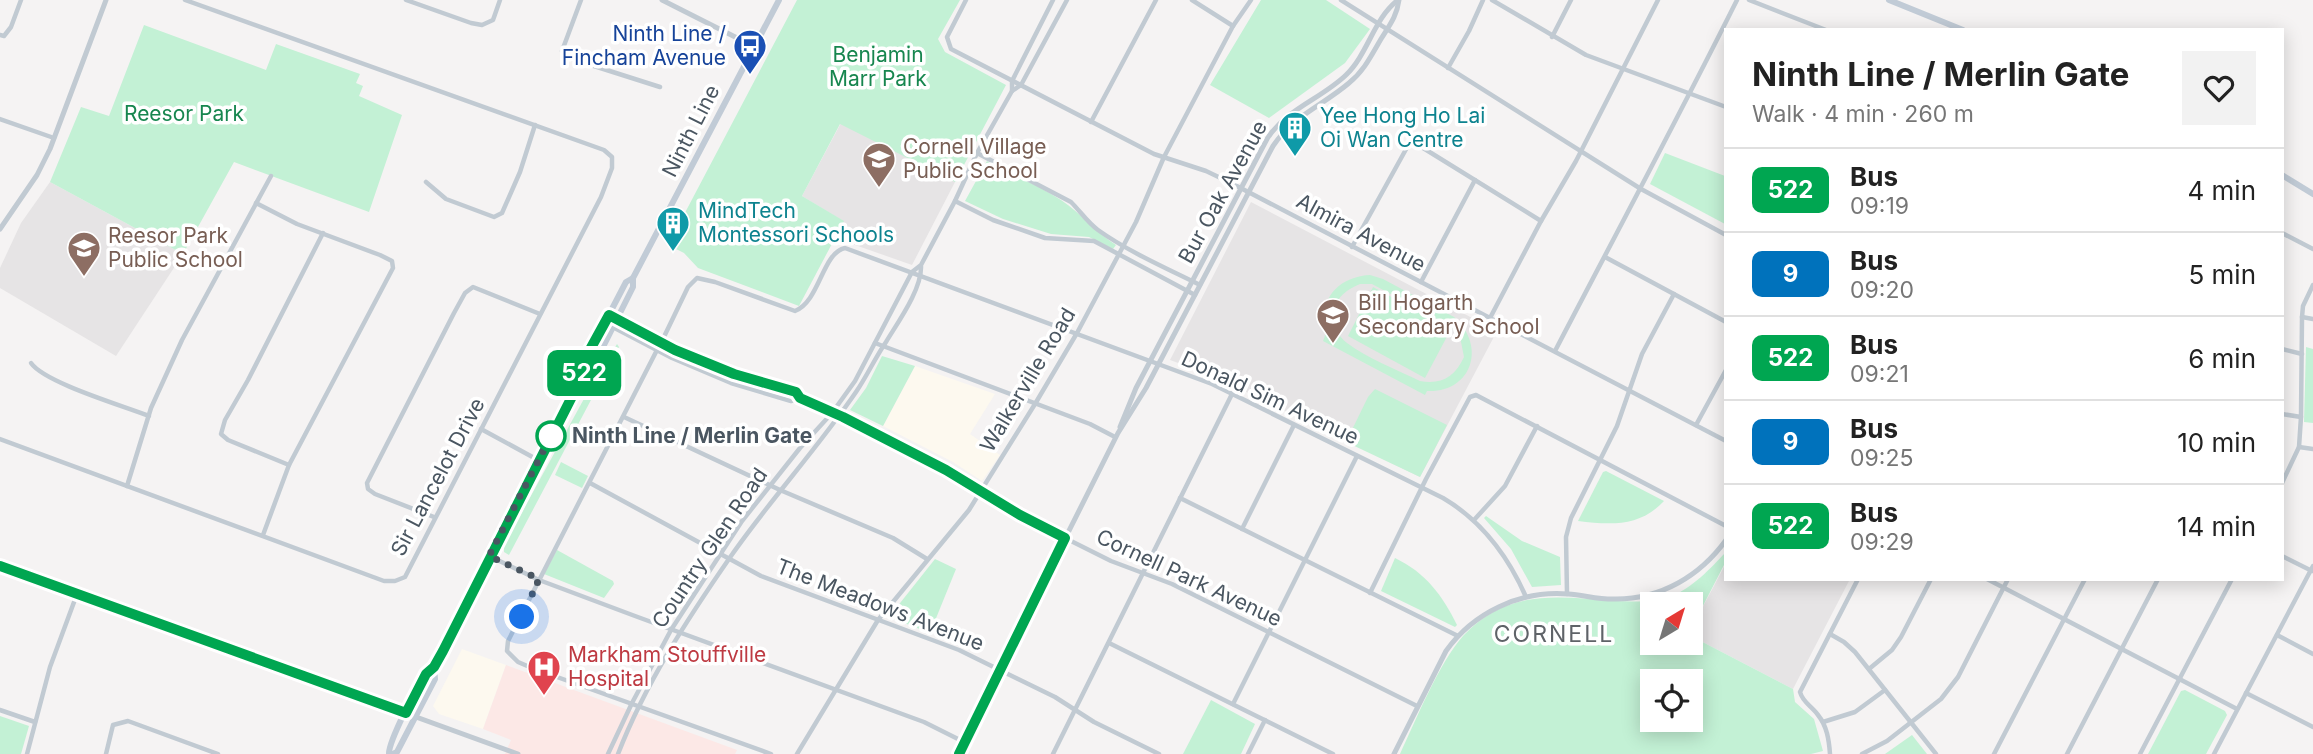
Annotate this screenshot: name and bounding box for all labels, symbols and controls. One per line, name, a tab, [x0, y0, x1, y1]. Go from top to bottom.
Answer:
place label: Ninth Line / Fincham Avenue	[562, 21, 726, 70]
bus stop icon: Ninth Line / Fincham Avenue	[731, 27, 769, 76]
park label: Benjamin Marr Park	[829, 42, 927, 91]
button: heart	[2182, 51, 2256, 125]
text: Ninth Line / Merlin Gate	[1752, 54, 2129, 94]
street label: Ninth Line	[657, 80, 724, 181]
text: Walk · 4 min · 260 m	[1752, 100, 1974, 128]
park label: Reesor Park	[124, 101, 245, 126]
place label: Yee Hong Ho Lai Oi Wan Centre	[1320, 103, 1485, 152]
building icon: Yee Hong Ho Lai Oi Wan Centre	[1276, 109, 1314, 158]
street label: Bur Oak Avenue	[1173, 116, 1272, 267]
place label: Cornell Village Public School	[903, 134, 1047, 183]
school or university icon: Cornell Village Public School	[860, 140, 898, 189]
text: Bus	[1850, 161, 1898, 192]
text: 522	[1768, 175, 1813, 204]
text: 4 min	[2187, 175, 2256, 206]
street label: Almira Avenue	[1292, 188, 1430, 277]
text: 09:19	[1850, 192, 1909, 220]
place label: MindTech Montessori Schools	[698, 198, 894, 247]
building icon: MindTech Montessori Schools	[654, 204, 692, 253]
place label: Reesor Park Public School	[108, 223, 243, 272]
school or university icon: Reesor Park Public School	[65, 229, 103, 278]
text: Bus	[1850, 245, 1898, 276]
text: 9	[1783, 259, 1798, 288]
text: 5 min	[2188, 259, 2256, 290]
text: 09:20	[1850, 276, 1914, 304]
place label: Bill Hogarth Secondary School	[1358, 290, 1539, 339]
school or university icon: Bill Hogarth Secondary School	[1314, 296, 1352, 345]
street label: Walkerville Road	[975, 303, 1080, 456]
text: Bus	[1850, 329, 1898, 360]
text: 522	[1768, 343, 1813, 372]
text: 6 min	[2188, 343, 2256, 374]
street label: Donald Sim Avenue	[1178, 346, 1363, 450]
line badge: 522	[544, 350, 624, 396]
text: 522	[561, 358, 607, 387]
text: 09:21	[1850, 360, 1909, 388]
street label: Sir Lancelot Drive	[385, 394, 490, 560]
text: Bus	[1850, 413, 1898, 444]
marker: Ninth Line / Merlin Gate	[536, 421, 566, 451]
place label: Ninth Line / Merlin Gate	[572, 423, 812, 448]
text: 9	[1783, 427, 1798, 456]
text: 10 min	[2177, 427, 2256, 458]
text: 09:25	[1850, 444, 1913, 472]
street label: Country Glen Road	[647, 463, 772, 632]
text: Bus	[1850, 497, 1898, 528]
text: 522	[1768, 511, 1813, 540]
text: 14 min	[2177, 511, 2256, 542]
street label: Cornell Park Avenue	[1093, 524, 1286, 631]
text: 09:29	[1850, 528, 1914, 556]
street label: The Meadows Avenue	[773, 553, 988, 656]
north arrow	[1640, 592, 1703, 654]
map controls	[1640, 592, 1703, 732]
your location	[504, 599, 539, 634]
district label: CORNELL	[1494, 620, 1614, 648]
place label: Markham Stouffville Hospital	[568, 642, 766, 691]
hospital icon: Markham Stouffville Hospital	[525, 648, 563, 697]
button: locate	[1640, 669, 1703, 732]

